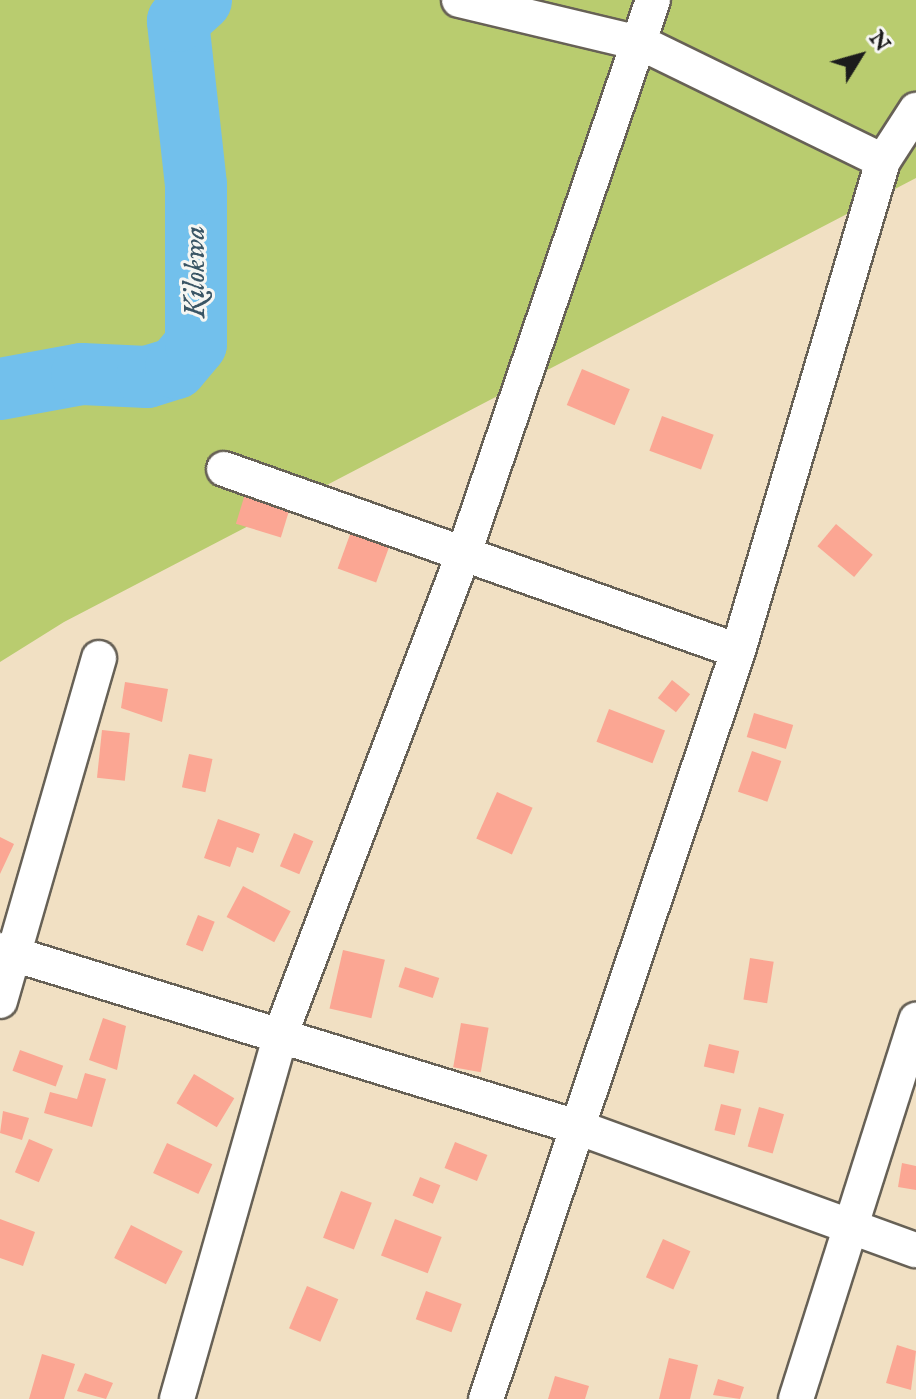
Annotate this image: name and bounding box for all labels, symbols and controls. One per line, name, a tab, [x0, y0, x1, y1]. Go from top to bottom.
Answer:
north arrow	[820, 16, 900, 96]
text: N	[862, 26, 896, 58]
water label: Kilokwa	[178, 226, 214, 318]

